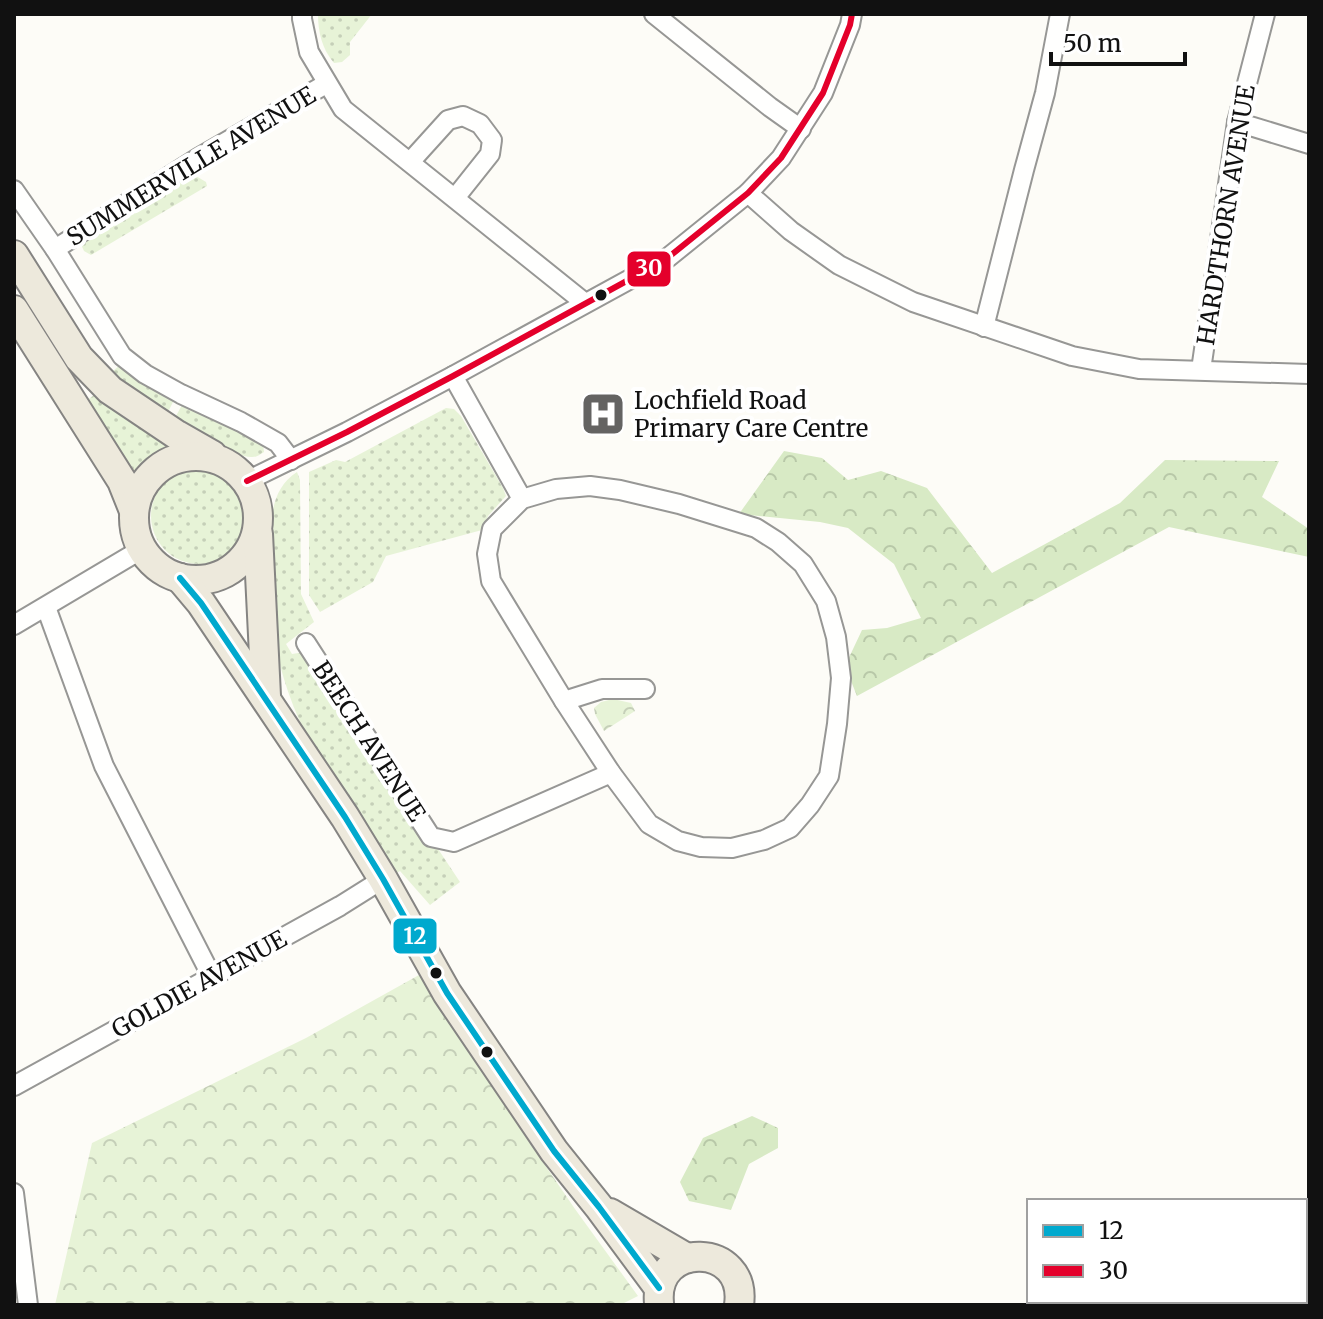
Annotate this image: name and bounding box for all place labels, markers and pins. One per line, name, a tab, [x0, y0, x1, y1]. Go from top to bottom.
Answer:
unlabelled marker	[593, 287, 609, 303]
place label: Lochfield Road Primary Care Centre	[634, 385, 868, 444]
hospital icon: Lochfield Road Primary Care Centre	[579, 390, 627, 438]
unlabelled marker	[428, 965, 444, 981]
unlabelled marker	[479, 1044, 495, 1060]

